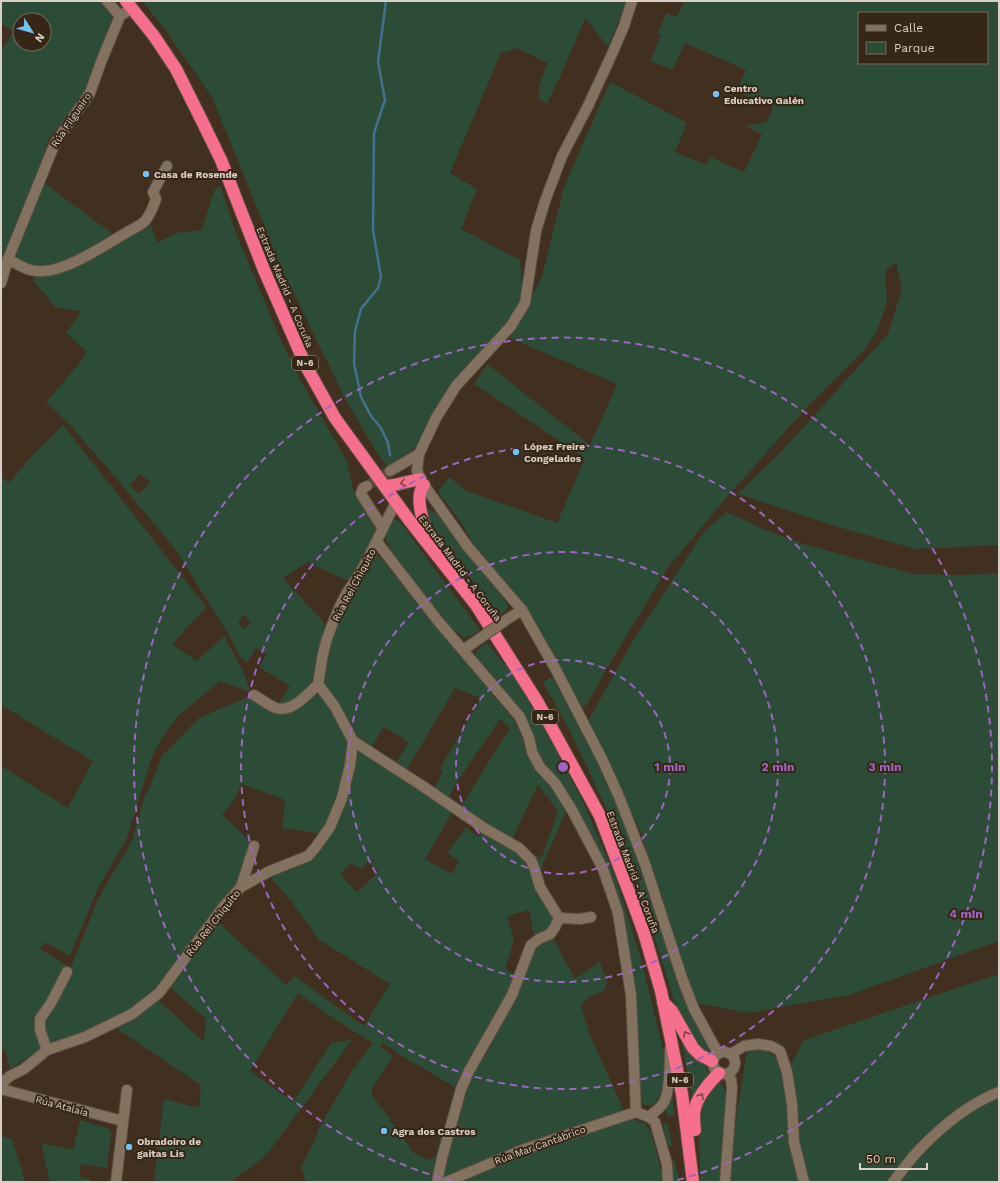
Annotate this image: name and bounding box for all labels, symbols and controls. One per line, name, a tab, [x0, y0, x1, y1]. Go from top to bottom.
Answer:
north arrow	[12, 12, 52, 52]
legend	[858, 12, 988, 64]
text: Calle	[894, 21, 923, 35]
text: N	[32, 31, 47, 45]
text: Parque	[894, 41, 935, 55]
place label: Centro Educativo Galén	[724, 83, 804, 106]
marker: Centro Educativo Galén	[711, 89, 721, 99]
street label: Rúa Filgueiro	[49, 91, 93, 149]
marker: Casa de Rosende	[141, 169, 151, 179]
place label: Casa de Rosende	[154, 169, 238, 180]
street label: Estrada Madrid - A Coruña	[255, 225, 316, 349]
road number: N-6	[292, 356, 318, 370]
place label: López Freire Congelados	[524, 441, 585, 464]
marker: López Freire Congelados	[511, 447, 521, 457]
one-way arrow	[399, 479, 406, 487]
street label: Estrada Madrid - A Coruña	[416, 513, 504, 624]
street label: Rúa Rei Chiquito	[330, 547, 378, 623]
road number: N-6	[532, 710, 558, 724]
centre of rings	[556, 760, 570, 774]
text: 1 min	[655, 760, 685, 774]
text: 2 min	[762, 760, 794, 774]
text: 3 min	[869, 760, 901, 774]
street label: Estrada Madrid - A Coruña	[605, 809, 662, 935]
street label: Rúa Rei Chiquito	[184, 888, 242, 958]
text: 4 min	[949, 907, 983, 921]
one-way arrow	[683, 1031, 690, 1039]
road number: N-6	[667, 1073, 693, 1087]
one-way arrow	[696, 1093, 704, 1100]
street label: Rúa Atalaia	[34, 1094, 90, 1118]
street label: Rúa Mar Cantábrico	[493, 1123, 587, 1167]
marker: Agra dos Castros	[379, 1126, 389, 1136]
place label: Agra dos Castros	[392, 1126, 476, 1137]
place label: Obradoiro de gaitas Lis	[137, 1136, 201, 1159]
marker: Obradoiro de gaitas Lis	[124, 1142, 134, 1152]
scale bar	[860, 1145, 927, 1171]
text: 50 m	[866, 1152, 896, 1166]

